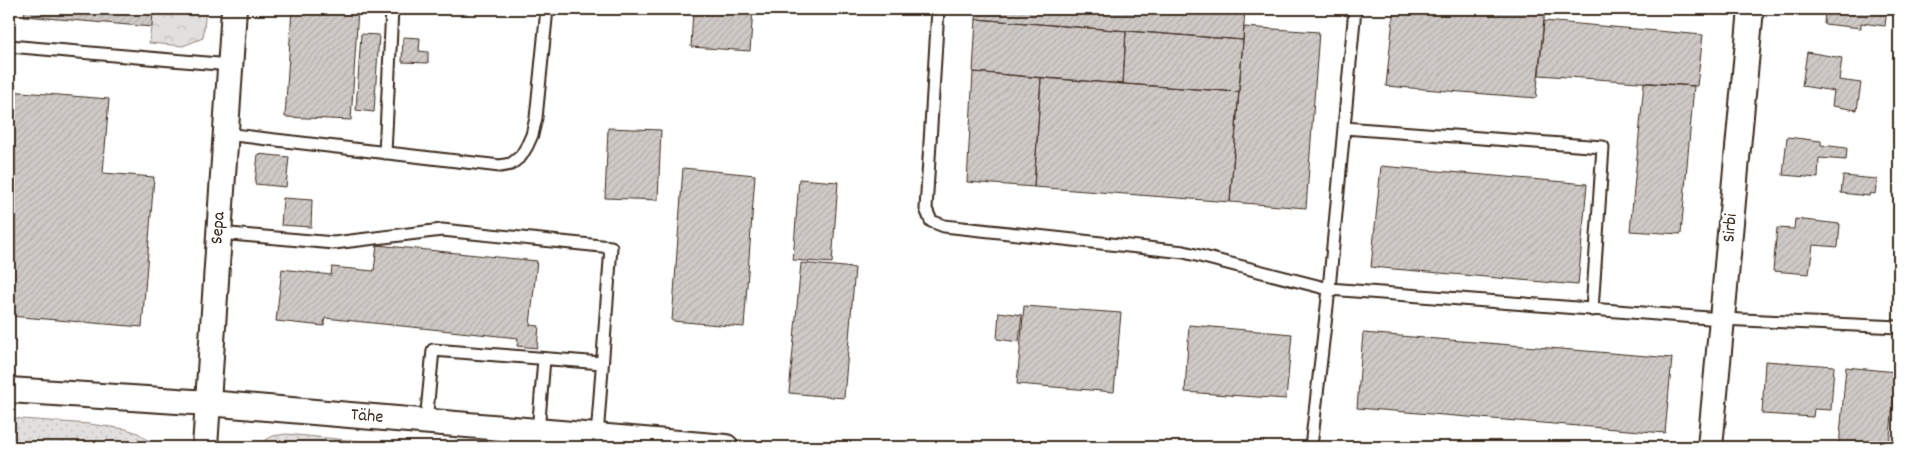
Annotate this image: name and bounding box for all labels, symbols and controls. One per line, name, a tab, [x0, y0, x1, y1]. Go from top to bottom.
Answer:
street label: Sepa	[205, 210, 233, 245]
street label: Sirbi	[1717, 212, 1745, 244]
street label: Tähe	[350, 403, 384, 431]

